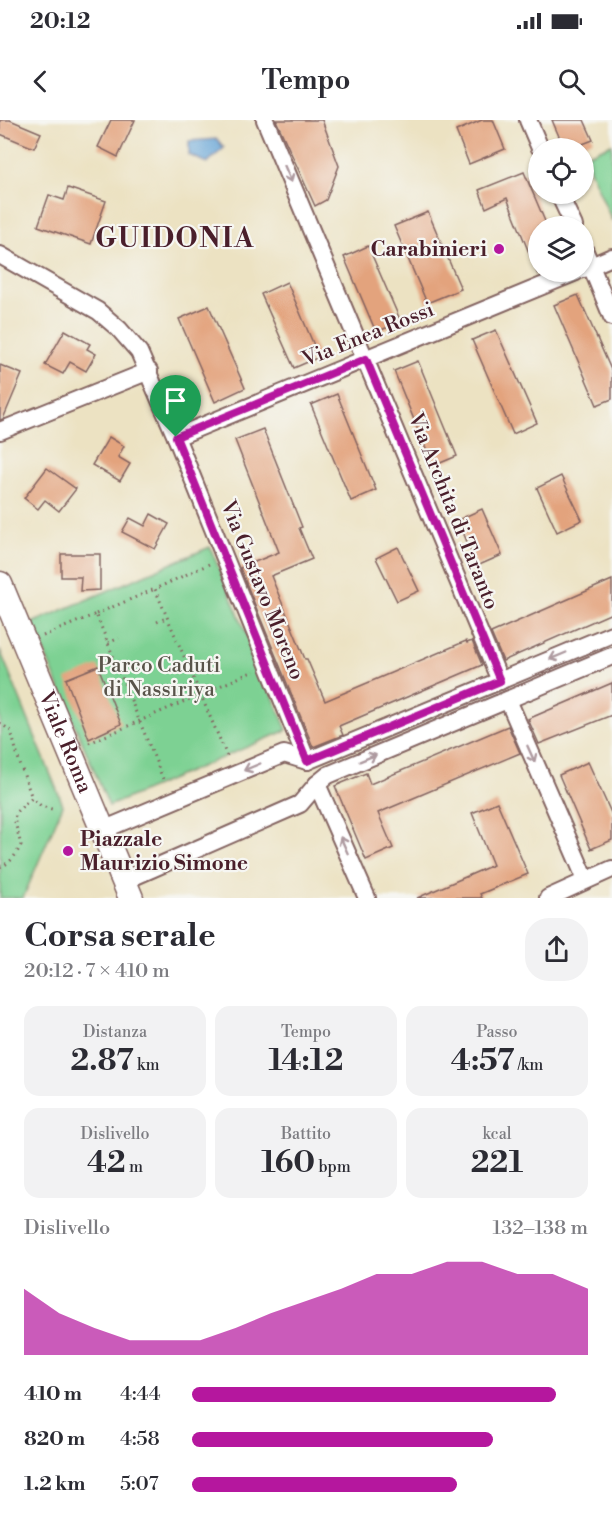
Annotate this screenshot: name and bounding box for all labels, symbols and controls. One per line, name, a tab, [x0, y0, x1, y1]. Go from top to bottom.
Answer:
text: 20:12	[30, 8, 91, 35]
text: Tempo	[262, 64, 350, 98]
icon: back	[24, 65, 57, 98]
icon: search	[555, 65, 588, 98]
map controls	[528, 138, 594, 282]
button: locate	[528, 138, 594, 204]
one-way arrow	[283, 164, 294, 183]
button: layers	[528, 216, 594, 282]
district label: GUIDONIA	[95, 222, 255, 256]
place label: Carabinieri	[370, 237, 487, 263]
marker: Carabinieri	[492, 242, 506, 256]
street label: Via Enea Rossi	[298, 297, 438, 374]
pin	[150, 375, 201, 437]
icon: arrive	[159, 384, 192, 417]
street label: Via Archita di Taranto	[401, 408, 504, 613]
street label: Via Gustavo Moreno	[214, 496, 310, 684]
one-way arrow	[549, 651, 568, 662]
park label: Parco Caduti di Nassiriya	[98, 653, 220, 703]
street label: Viale Roma	[32, 687, 98, 797]
one-way arrow	[526, 744, 537, 762]
one-way arrow	[359, 752, 377, 763]
one-way arrow	[244, 762, 262, 773]
place label: Piazzale Maurizio Simone	[80, 827, 248, 877]
one-way arrow	[337, 836, 349, 854]
marker: Piazzale Maurizio Simone	[61, 844, 75, 858]
text: Corsa serale	[24, 916, 216, 957]
button: share	[525, 918, 588, 981]
text: 20:12 · 7 × 410 m	[24, 959, 170, 984]
text: Distanza	[83, 1022, 147, 1042]
text: Tempo	[281, 1022, 331, 1042]
text: Passo	[476, 1022, 518, 1042]
text: 2.87	[71, 1042, 134, 1080]
text: 14:12	[268, 1042, 344, 1080]
text: 4:57	[451, 1042, 514, 1080]
text: km	[134, 1055, 159, 1075]
text: /km	[514, 1055, 543, 1075]
text: Dislivello	[81, 1124, 150, 1144]
text: Battito	[281, 1124, 331, 1144]
text: kcal	[482, 1124, 512, 1144]
text: 42	[87, 1144, 126, 1182]
text: 160	[261, 1144, 315, 1182]
text: 221	[471, 1144, 523, 1182]
text: m	[126, 1157, 143, 1177]
text: bpm	[315, 1157, 351, 1177]
text: Dislivello	[24, 1216, 110, 1241]
text: 132–138 m	[493, 1216, 588, 1241]
text: 410 m	[24, 1382, 82, 1407]
text: 4:44	[120, 1382, 161, 1407]
text: 820 m	[24, 1427, 85, 1452]
text: 4:58	[120, 1427, 160, 1452]
text: 1.2 km	[24, 1472, 86, 1497]
text: 5:07	[120, 1472, 159, 1497]

